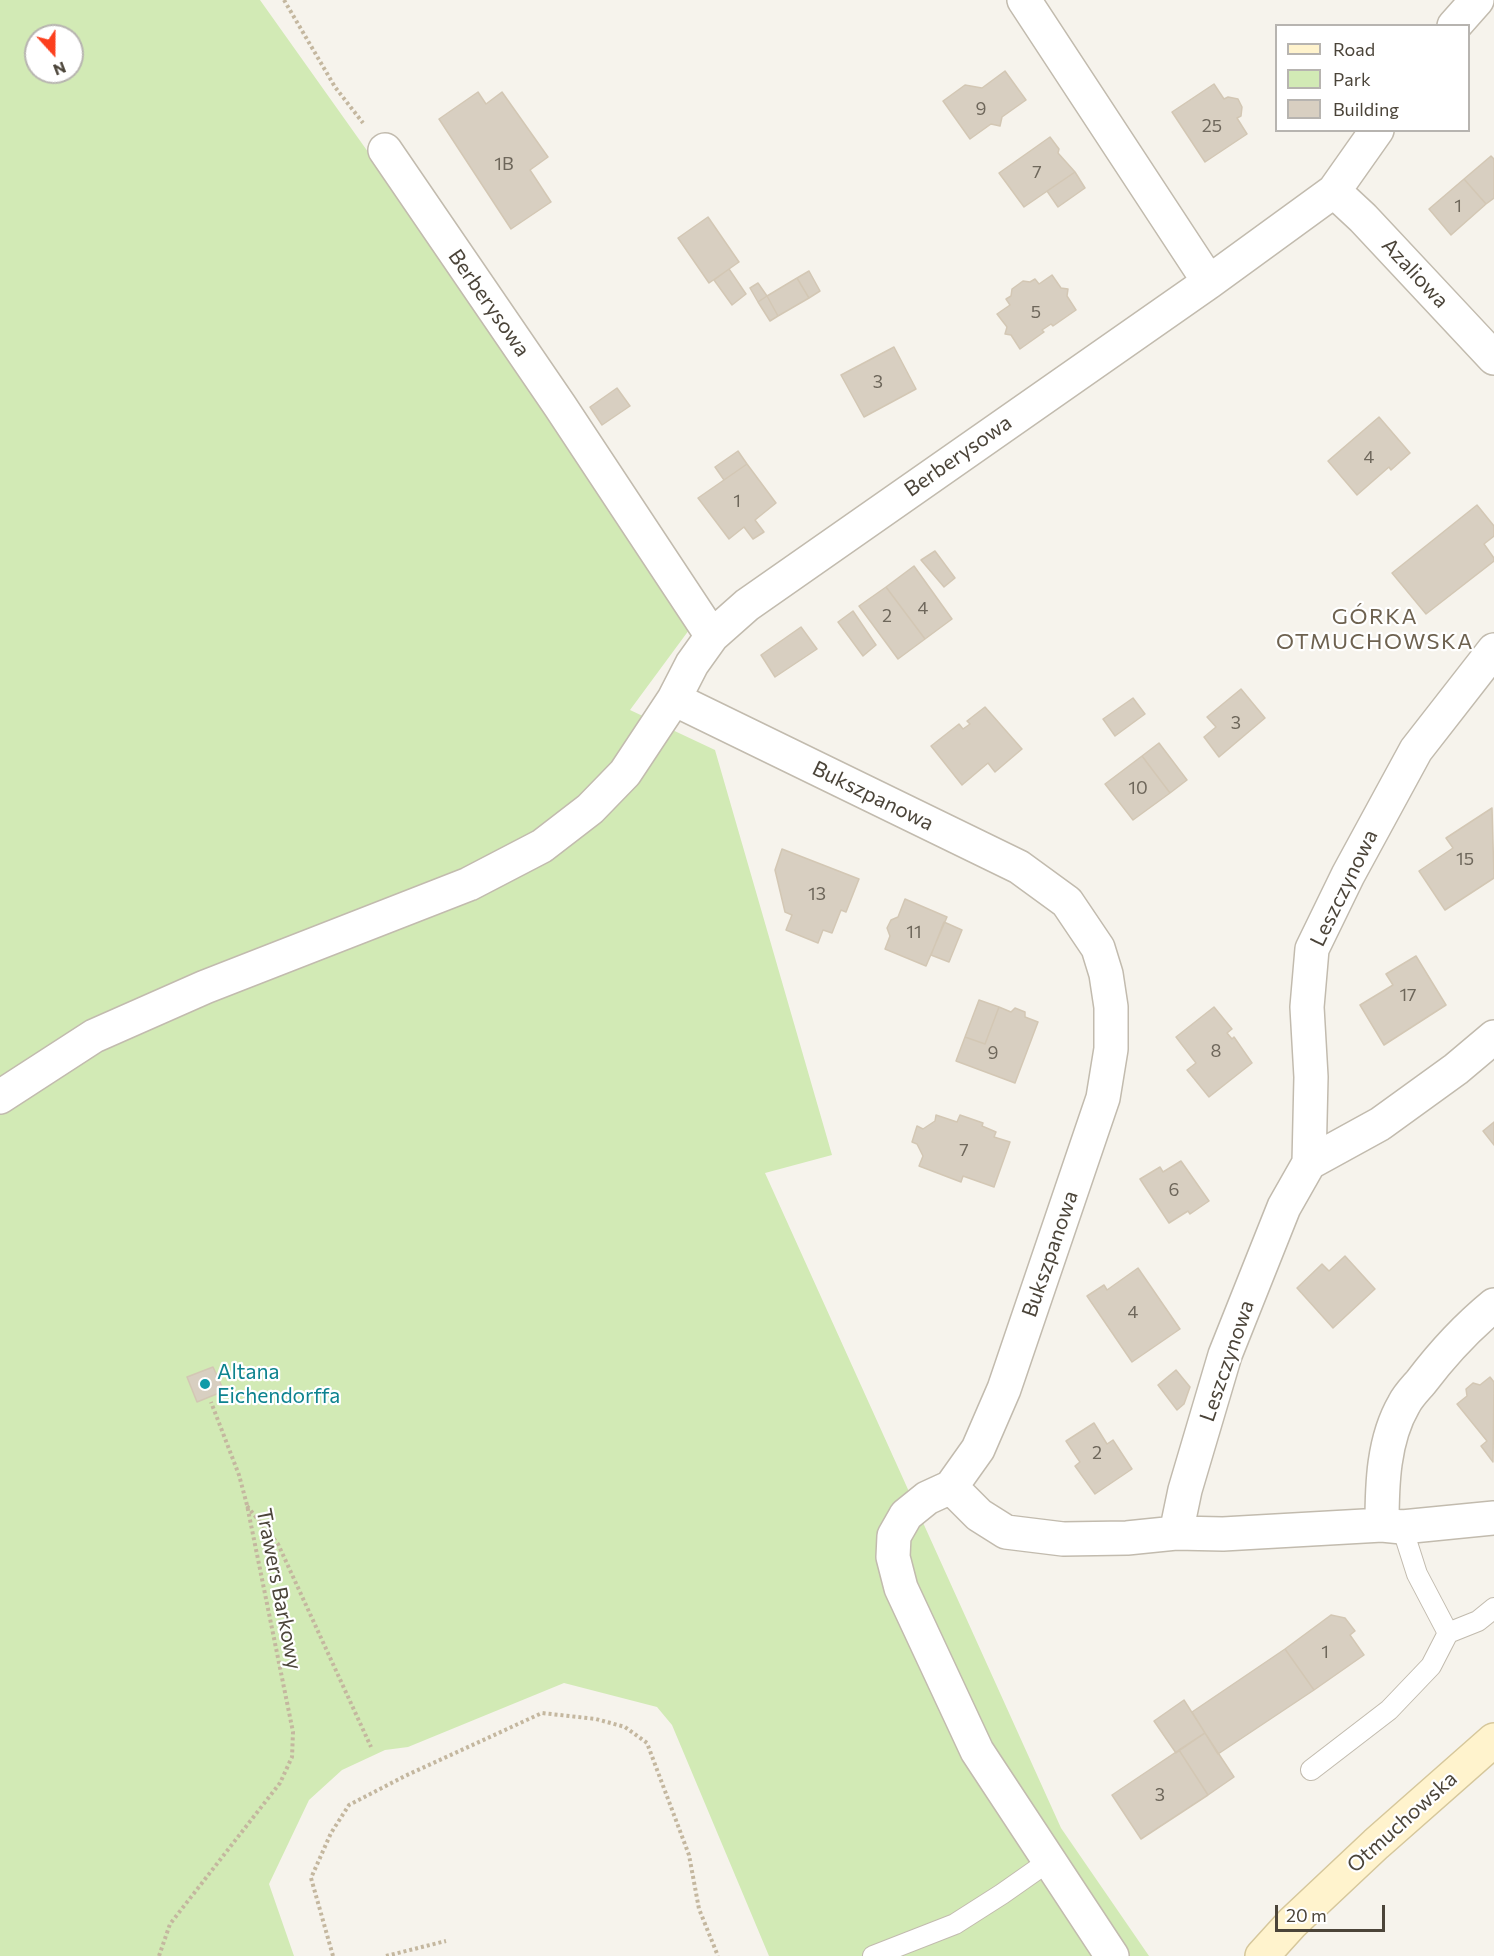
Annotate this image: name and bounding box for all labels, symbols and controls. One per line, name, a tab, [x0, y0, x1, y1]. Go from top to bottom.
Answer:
north arrow	[24, 24, 84, 84]
legend	[1275, 24, 1470, 132]
text: Road	[1333, 38, 1375, 60]
text: N	[51, 58, 69, 80]
text: Park	[1333, 68, 1371, 90]
house number: 9	[976, 98, 986, 120]
text: Building	[1333, 98, 1399, 120]
house number: 25	[1202, 115, 1222, 137]
house number: 1B	[494, 153, 514, 175]
house number: 7	[1032, 161, 1042, 183]
house number: 1	[1454, 195, 1462, 217]
street label: Azaliowa	[1376, 233, 1454, 313]
street label: Berberysowa	[443, 245, 535, 361]
house number: 5	[1031, 301, 1041, 323]
house number: 3	[873, 371, 883, 393]
street label: Berberysowa	[900, 410, 1016, 502]
house number: 4	[1364, 446, 1374, 468]
house number: 1	[733, 490, 741, 512]
house number: 4	[918, 597, 928, 619]
district label: GÓRKA OTMUCHOWSKA	[1276, 604, 1474, 656]
house number: 2	[882, 605, 892, 627]
house number: 3	[1231, 712, 1241, 734]
street label: Bukszpanowa	[808, 756, 938, 836]
house number: 10	[1128, 777, 1148, 799]
street label: Leszczynowa	[1305, 826, 1383, 950]
house number: 15	[1456, 848, 1474, 870]
house number: 13	[808, 883, 826, 905]
house number: 11	[906, 921, 922, 943]
house number: 17	[1399, 984, 1417, 1006]
house number: 8	[1211, 1040, 1221, 1062]
house number: 9	[988, 1042, 998, 1064]
house number: 7	[959, 1139, 969, 1161]
house number: 6	[1169, 1179, 1179, 1201]
street label: Bukszpanowa	[1017, 1188, 1083, 1320]
street label: Leszczynowa	[1194, 1297, 1260, 1425]
house number: 4	[1128, 1301, 1138, 1323]
place label: Altana Eichendorffa	[217, 1359, 340, 1409]
marker: Altana Eichendorffa	[198, 1377, 212, 1391]
house number: 2	[1092, 1442, 1102, 1464]
street label: Trawers Barkowy	[251, 1506, 307, 1672]
house number: 1	[1321, 1641, 1329, 1663]
street label: Otmuchowska	[1342, 1766, 1462, 1878]
house number: 3	[1155, 1784, 1165, 1806]
scale bar	[1278, 1893, 1388, 1931]
text: 20 m	[1286, 1904, 1327, 1926]

